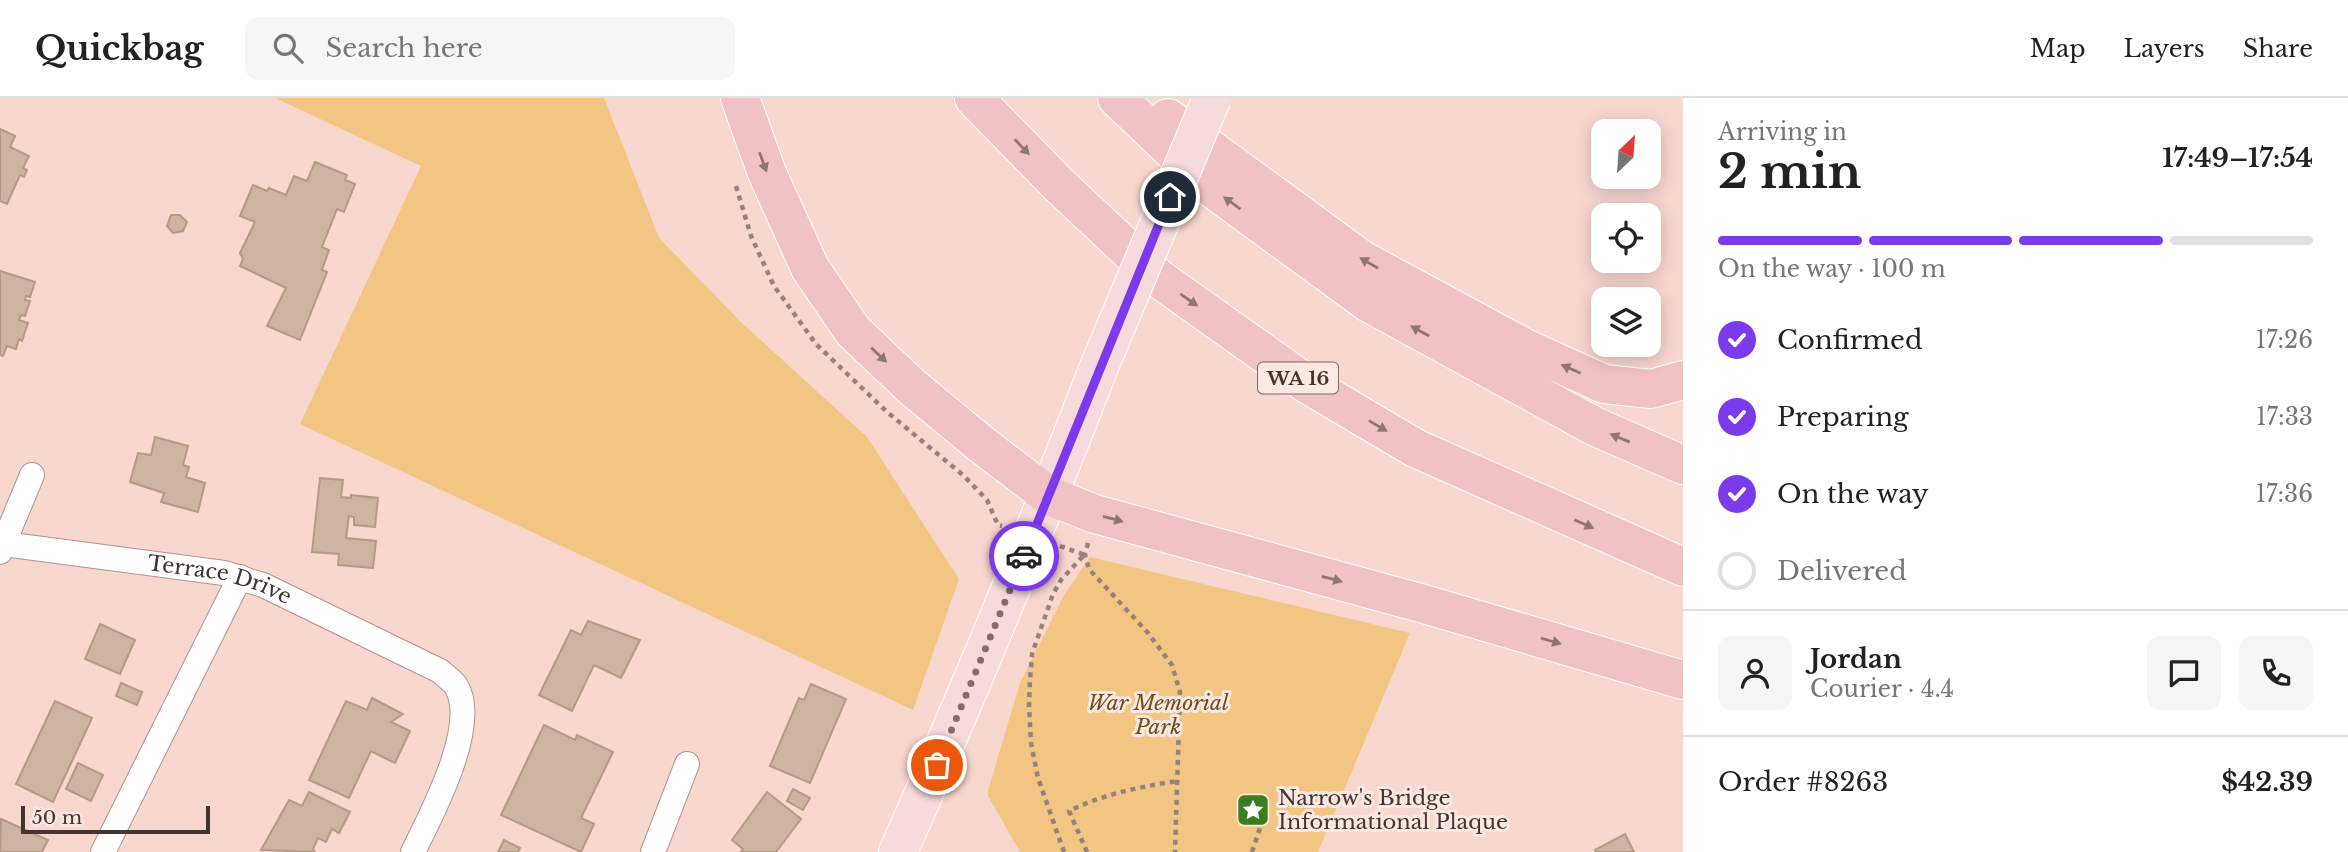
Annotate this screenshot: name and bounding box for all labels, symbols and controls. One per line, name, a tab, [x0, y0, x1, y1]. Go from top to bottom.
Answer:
search box	[245, 17, 735, 80]
text: Quickbag	[35, 28, 203, 69]
icon: search	[269, 29, 307, 67]
text: Search here	[325, 32, 483, 64]
text: Map	[2030, 34, 2086, 63]
text: Layers	[2124, 34, 2205, 63]
text: Share	[2243, 34, 2313, 63]
text: Arriving in	[1718, 118, 1847, 146]
north arrow	[1591, 119, 1661, 189]
map controls	[1591, 119, 1661, 357]
one-way arrow	[1013, 138, 1030, 154]
text: 17:49–17:54	[2162, 142, 2313, 174]
text: 2 min	[1718, 143, 1861, 200]
one-way arrow	[758, 152, 769, 173]
pin	[1140, 167, 1200, 227]
icon: home	[1151, 178, 1189, 216]
one-way arrow	[1223, 196, 1241, 210]
button: locate	[1591, 203, 1661, 273]
text: On the way · 100 m	[1718, 255, 1946, 283]
one-way arrow	[1360, 257, 1379, 269]
button: layers	[1591, 287, 1661, 357]
one-way arrow	[1180, 293, 1198, 307]
icon: check	[1718, 321, 1756, 359]
text: Confirmed	[1777, 324, 1922, 356]
one-way arrow	[1410, 325, 1429, 337]
text: 17:26	[2256, 326, 2313, 354]
one-way arrow	[870, 347, 887, 363]
road number: WA 16	[1258, 362, 1338, 394]
one-way arrow	[1560, 363, 1581, 374]
icon: check	[1718, 398, 1756, 436]
text: Preparing	[1777, 401, 1909, 433]
text: 17:33	[2256, 403, 2313, 431]
one-way arrow	[1369, 420, 1388, 432]
one-way arrow	[1610, 432, 1630, 444]
icon: check	[1718, 475, 1756, 513]
text: On the way	[1777, 478, 1929, 510]
text: 17:36	[2256, 480, 2313, 508]
one-way arrow	[1102, 514, 1124, 525]
one-way arrow	[1573, 519, 1594, 530]
courier	[989, 521, 1059, 591]
icon: car	[1005, 537, 1043, 575]
street label: Terrace Drive	[146, 550, 296, 610]
text: Delivered	[1777, 555, 1907, 587]
one-way arrow	[1321, 574, 1343, 585]
button: person	[1718, 636, 1792, 710]
button: chat	[2147, 636, 2221, 710]
button: phone	[2239, 636, 2313, 710]
one-way arrow	[1541, 637, 1562, 647]
text: Jordan	[1810, 643, 1902, 675]
text: Courier · 4.4	[1810, 675, 1954, 703]
park label: War Memorial Park	[1087, 690, 1229, 740]
pin	[907, 735, 967, 795]
icon: bag	[918, 746, 956, 784]
text: Order #8263	[1718, 766, 1888, 798]
text: $42.39	[2221, 766, 2313, 798]
place label: Narrow's Bridge Informational Plaque	[1278, 785, 1508, 835]
place icon: Narrow's Bridge Informational Plaque	[1234, 791, 1272, 829]
scale bar	[21, 803, 210, 835]
text: 50 m	[32, 806, 82, 829]

